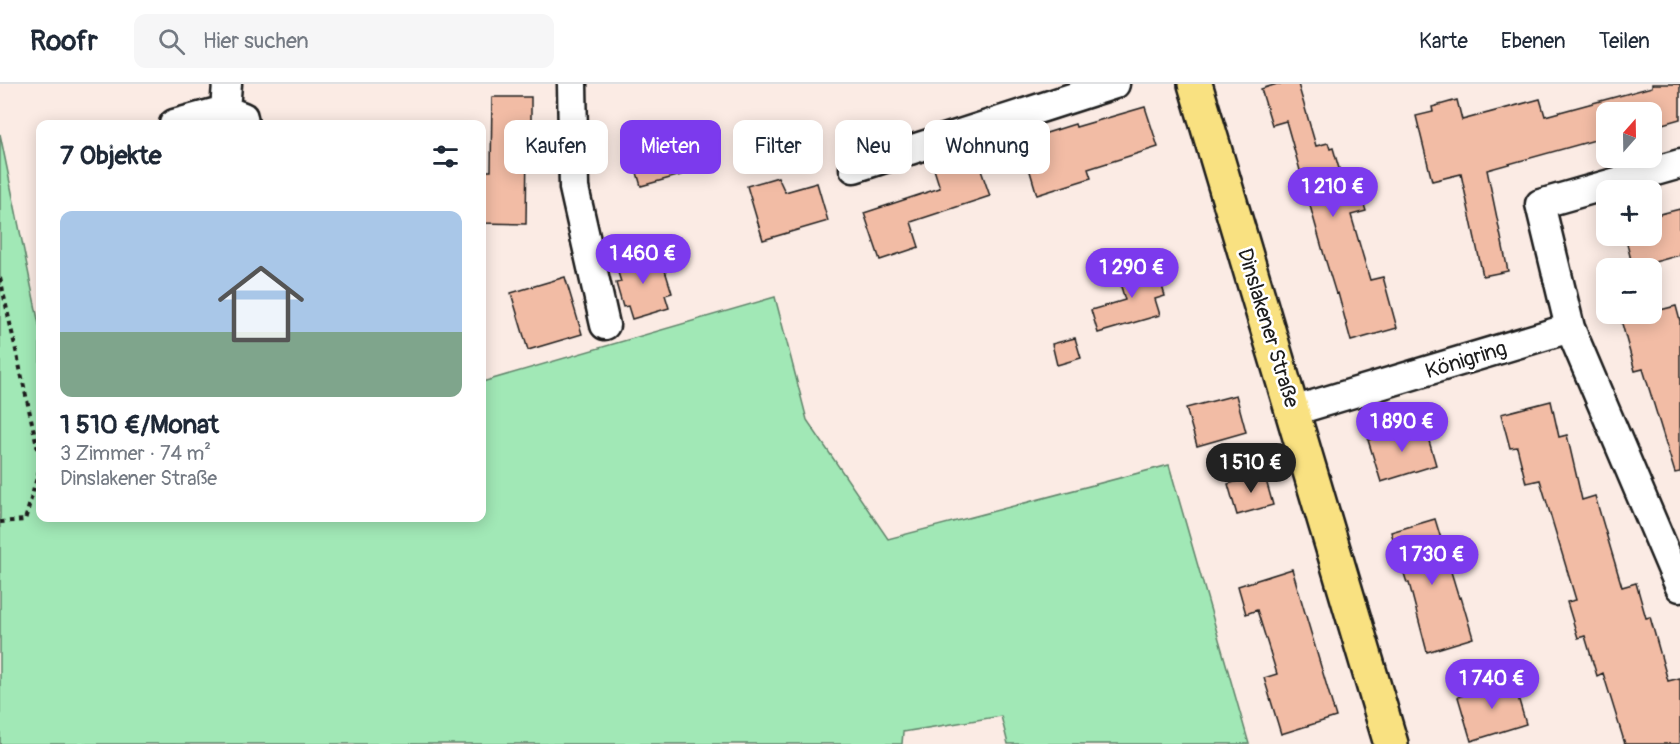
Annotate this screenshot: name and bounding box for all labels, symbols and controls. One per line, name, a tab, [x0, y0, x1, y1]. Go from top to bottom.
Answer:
search box	[134, 14, 554, 68]
text: Roofr	[30, 24, 98, 59]
icon: search	[155, 25, 188, 58]
text: Hier suchen	[203, 27, 309, 55]
text: Karte	[1419, 28, 1468, 55]
text: Ebenen	[1501, 28, 1566, 55]
text: Teilen	[1599, 28, 1650, 55]
north arrow	[1596, 102, 1662, 168]
map controls	[1596, 102, 1662, 324]
chip: Kaufen	[504, 120, 608, 174]
chip: Mieten	[620, 120, 721, 174]
chip: Filter	[733, 120, 823, 174]
chip: Neu	[835, 120, 912, 174]
chip: Wohnung	[924, 120, 1050, 174]
text: 7 Objekte	[60, 140, 162, 172]
icon: filters	[429, 140, 462, 173]
pin: 1 210 €	[1278, 167, 1388, 218]
text: 1 210 €	[1302, 174, 1364, 199]
button: +	[1596, 180, 1662, 246]
pin: 1 460 €	[588, 234, 698, 285]
text: 1 460 €	[610, 241, 676, 266]
street label: Dinslakener Straße	[1231, 245, 1305, 411]
pin: 1 290 €	[1077, 248, 1187, 299]
icon: home	[207, 250, 315, 358]
text: 1 290 €	[1100, 255, 1164, 280]
button: −	[1596, 258, 1662, 324]
street label: Königring	[1422, 335, 1510, 385]
pin: 1 890 €	[1347, 402, 1457, 453]
text: 1 510 €/Monat	[60, 409, 219, 441]
text: 1 890 €	[1370, 409, 1434, 434]
text: 3 Zimmer · 74 m²	[60, 441, 211, 466]
pin: 1 510 €	[1196, 443, 1306, 494]
text: 1 510 €	[1220, 450, 1282, 475]
text: Dinslakener Straße	[60, 466, 217, 491]
pin: 1 730 €	[1377, 535, 1487, 586]
text: 1 730 €	[1399, 542, 1465, 567]
pin: 1 740 €	[1437, 659, 1547, 710]
text: 1 740 €	[1459, 666, 1525, 691]

